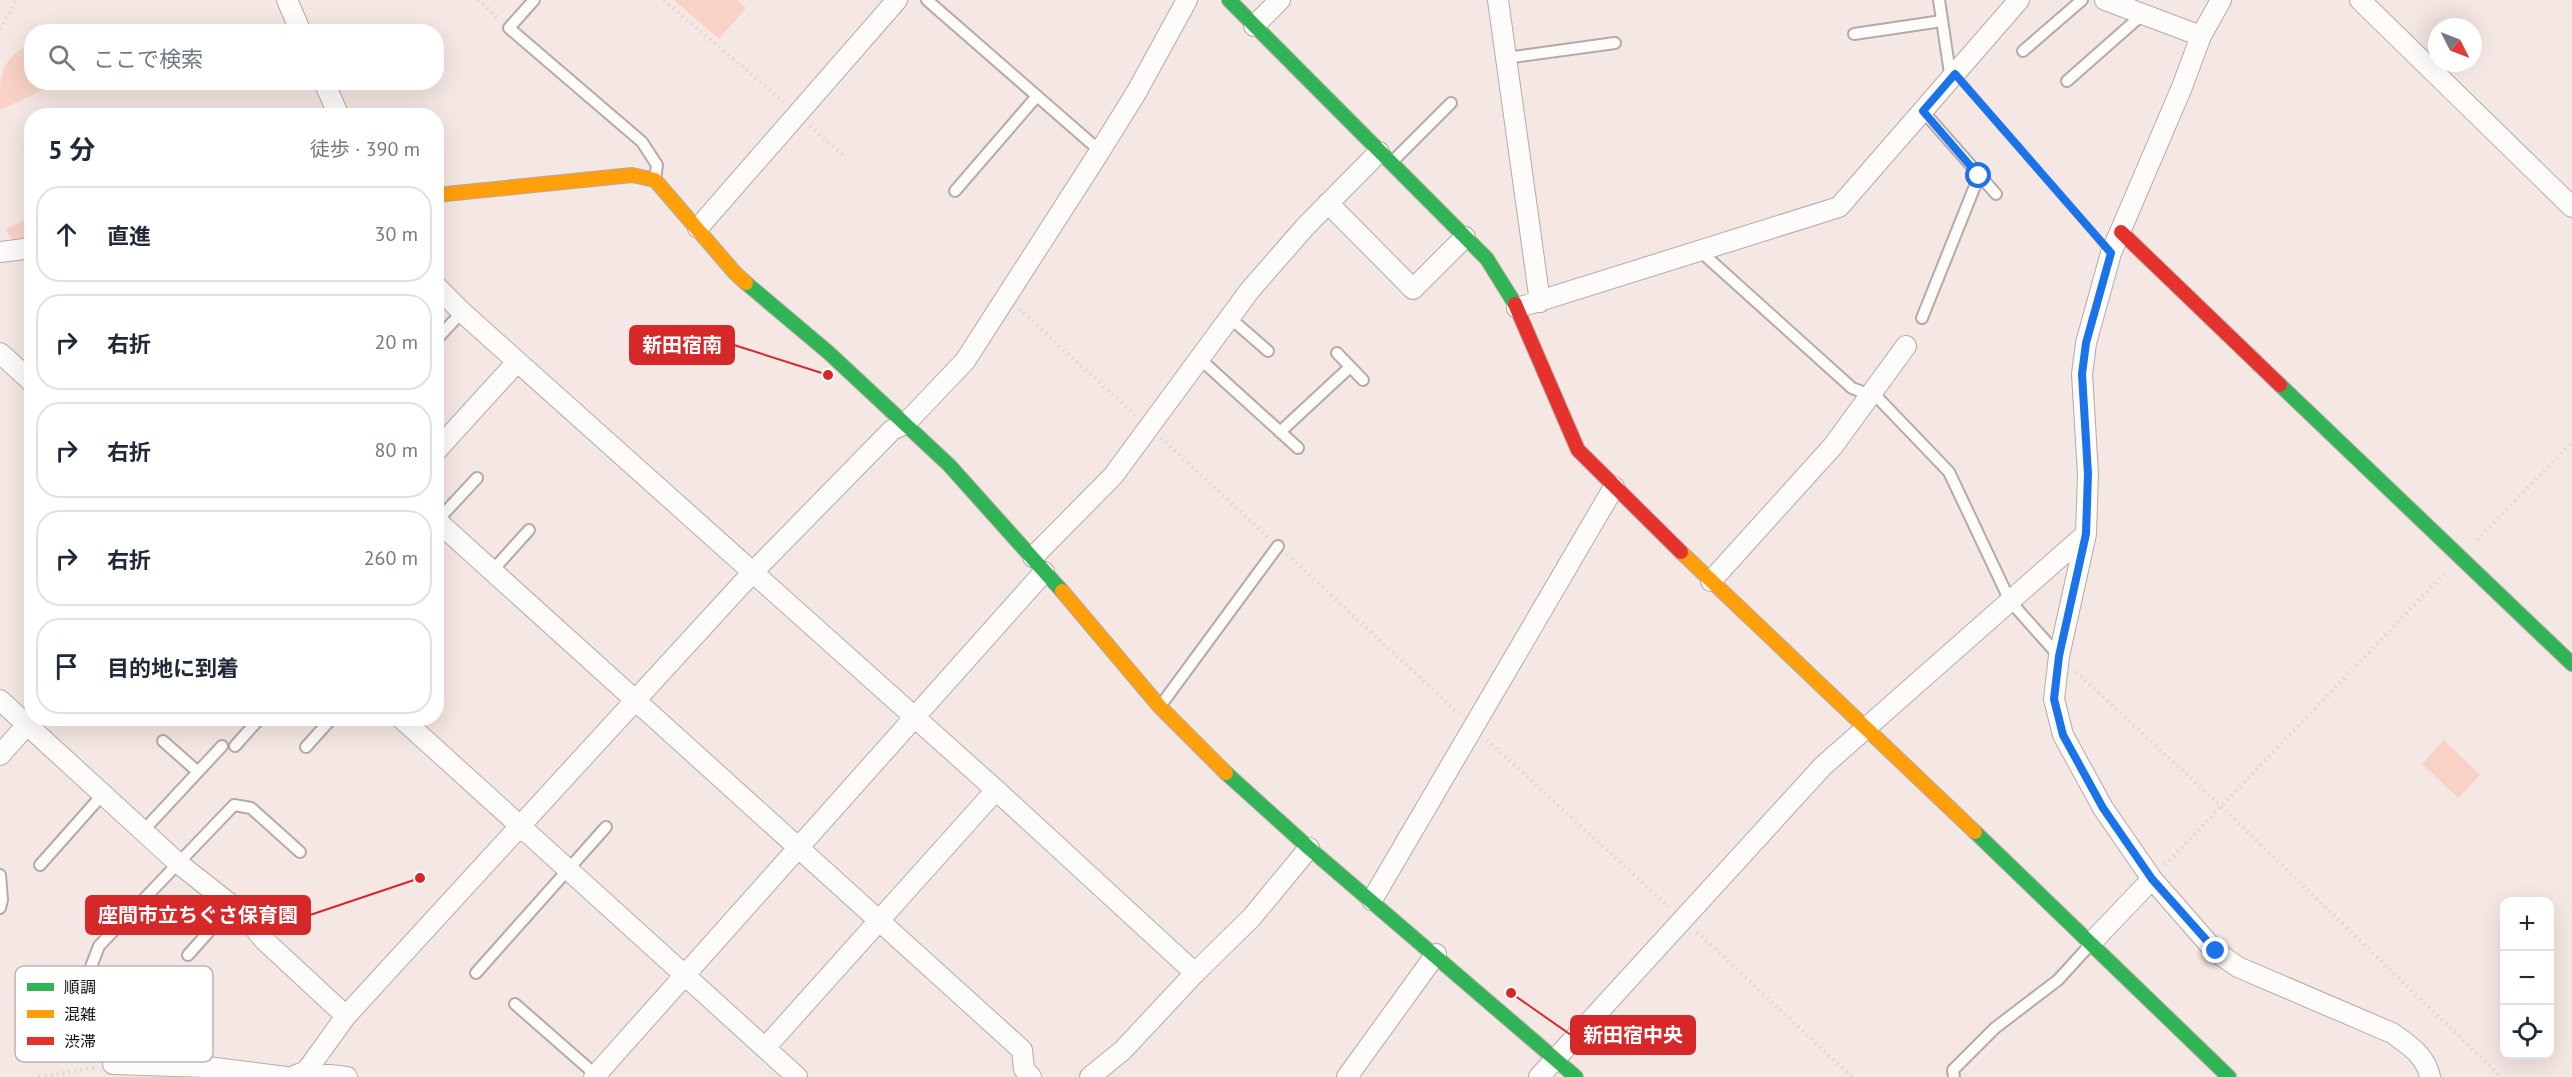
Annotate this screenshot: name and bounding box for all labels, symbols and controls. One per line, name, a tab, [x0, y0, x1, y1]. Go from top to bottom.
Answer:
north arrow	[2428, 18, 2482, 72]
search box	[24, 24, 444, 90]
icon: search	[45, 41, 78, 74]
text: ここで検索	[93, 45, 203, 73]
text: 5 分	[48, 133, 95, 166]
text: 徒歩 · 390 m	[310, 136, 420, 162]
route start	[1965, 162, 1991, 188]
icon: ahead	[50, 218, 83, 251]
text: 30 m	[375, 221, 418, 247]
text: 直進	[107, 222, 151, 250]
icon: right	[50, 326, 83, 359]
callout: 新田宿南	[630, 326, 734, 364]
text: 20 m	[375, 329, 418, 355]
text: 右折	[107, 330, 151, 358]
text: 新田宿南	[642, 332, 722, 358]
icon: right	[50, 434, 83, 467]
text: 80 m	[375, 437, 418, 463]
text: 右折	[107, 438, 151, 466]
icon: right	[50, 542, 83, 575]
text: 260 m	[364, 545, 418, 571]
text: 右折	[107, 546, 151, 574]
icon: arrive	[50, 650, 83, 683]
text: 目的地に到着	[107, 654, 239, 682]
callout: 座間市立ちぐさ保育園	[86, 896, 310, 934]
map controls	[2500, 897, 2554, 1059]
button: +	[2500, 897, 2554, 951]
text: 座間市立ちぐさ保育園	[98, 902, 298, 928]
route end	[2202, 937, 2228, 963]
button: −	[2500, 951, 2554, 1005]
legend	[15, 966, 213, 1062]
text: 順調	[64, 977, 96, 997]
text: 混雑	[64, 1004, 96, 1024]
button: locate	[2500, 1005, 2554, 1059]
callout: 新田宿中央	[1571, 1016, 1695, 1054]
text: 新田宿中央	[1583, 1022, 1683, 1048]
text: 渋滞	[64, 1031, 96, 1051]

